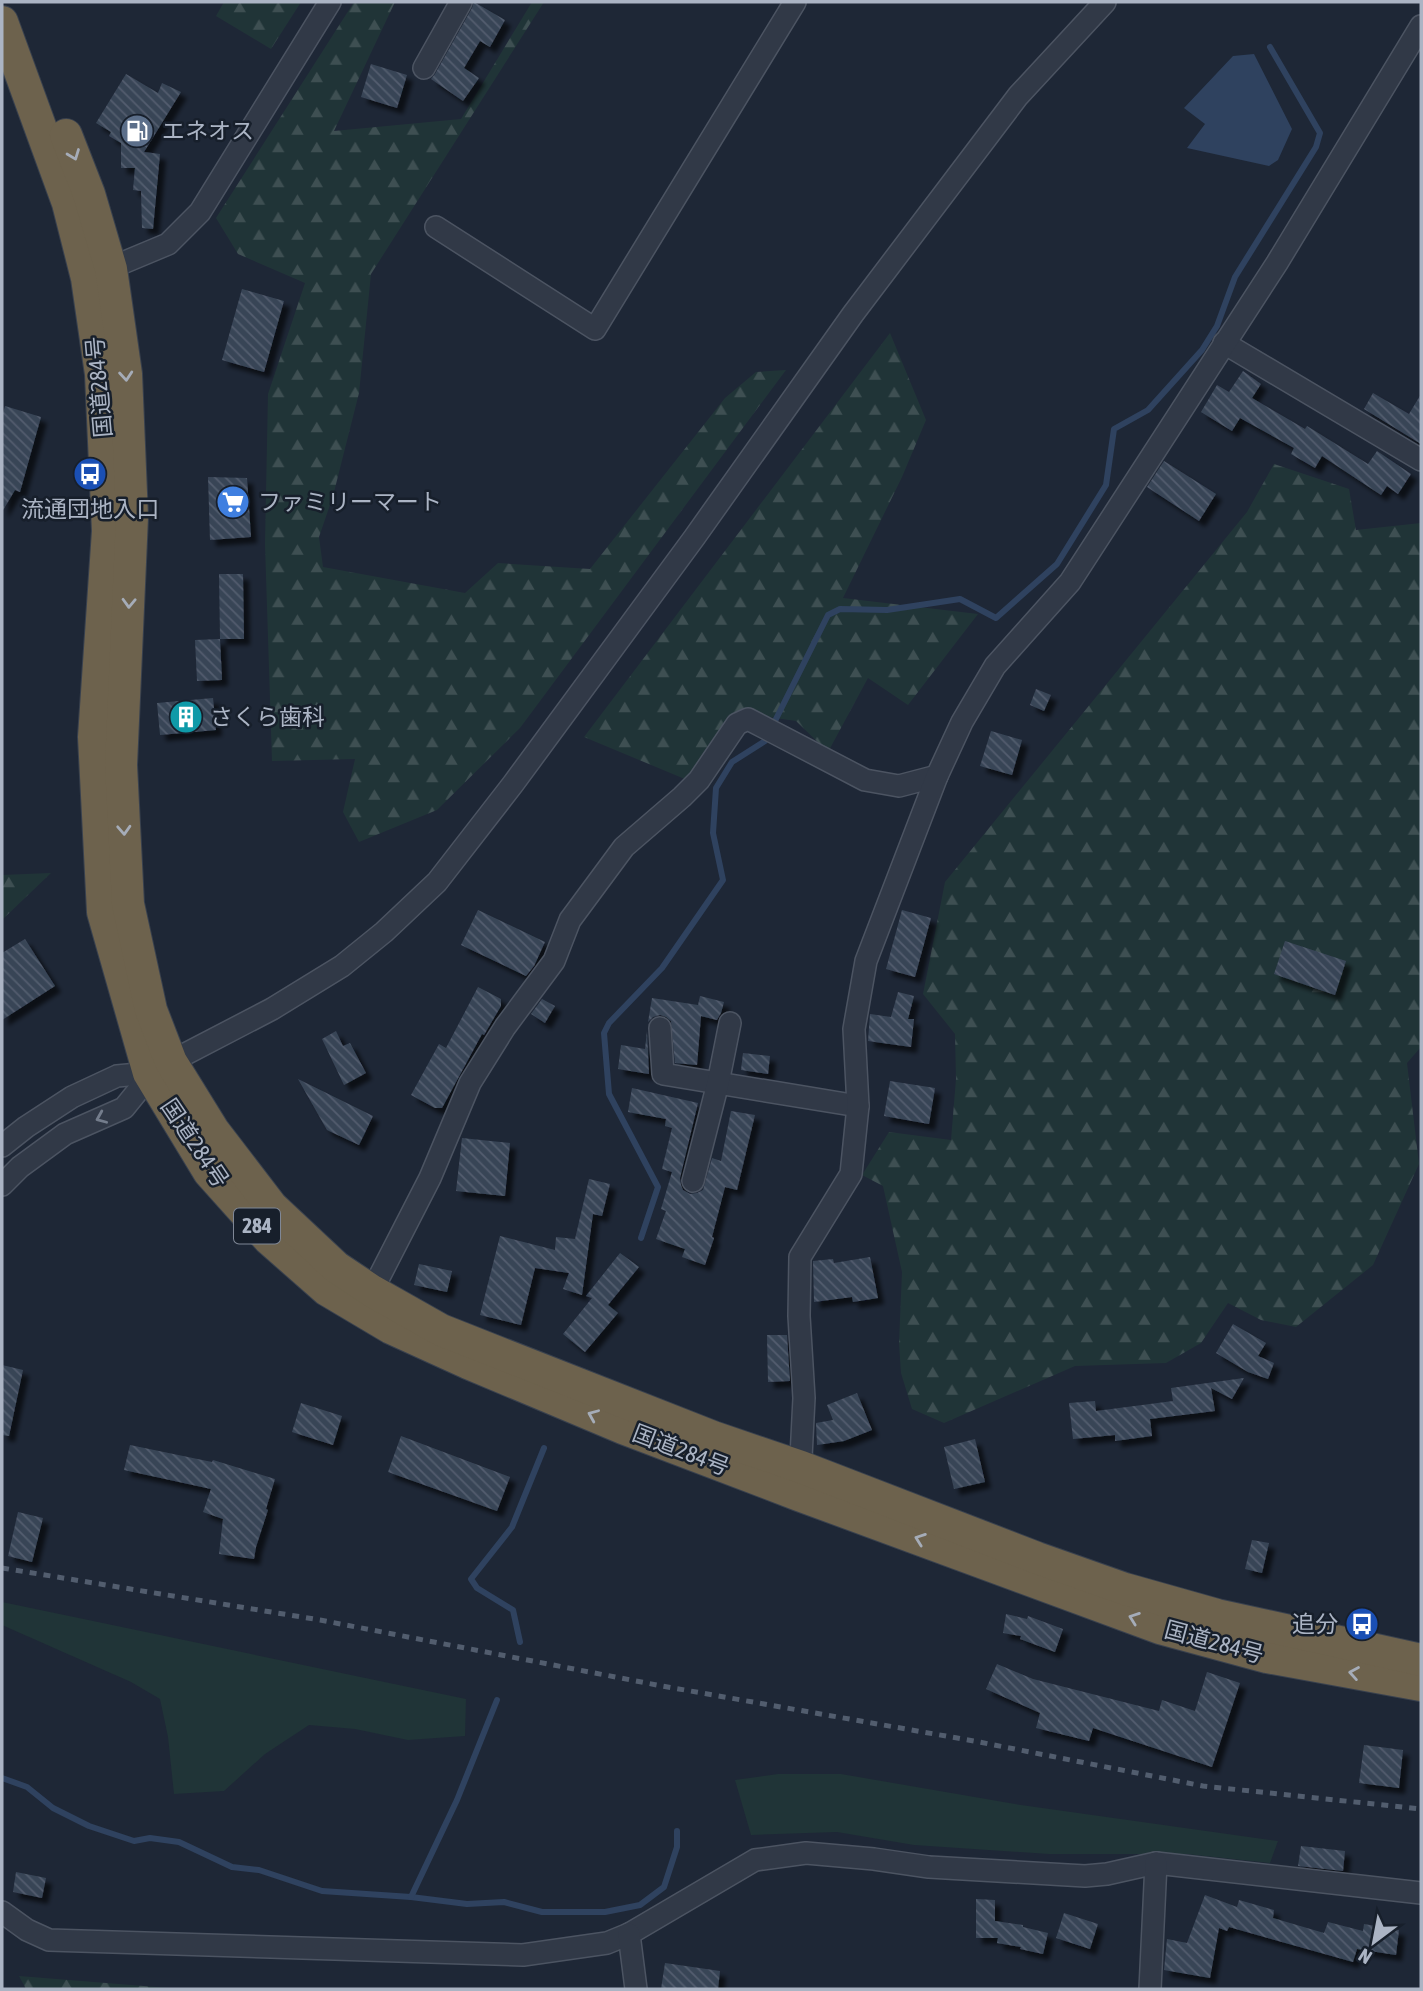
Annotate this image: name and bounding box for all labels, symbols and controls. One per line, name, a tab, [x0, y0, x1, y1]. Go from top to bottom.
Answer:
fuel station icon: エネオス	[118, 112, 156, 150]
place label: エネオス	[162, 118, 254, 144]
one-way arrow	[65, 149, 79, 161]
street label: 国道284号	[82, 335, 116, 439]
one-way arrow	[118, 370, 133, 381]
bus stop icon: 流通団地入口	[71, 455, 109, 493]
supermarket icon: ファミリーマート	[214, 483, 252, 521]
place label: ファミリーマート	[258, 489, 442, 515]
place label: 流通団地入口	[21, 496, 159, 522]
one-way arrow	[121, 598, 136, 609]
building icon: さくら歯科	[167, 698, 205, 736]
place label: さくら歯科	[210, 704, 325, 730]
one-way arrow	[117, 825, 132, 836]
street label: 国道284号	[156, 1094, 234, 1192]
one-way arrow	[96, 1110, 108, 1124]
road number: 284	[234, 1208, 280, 1244]
one-way arrow	[588, 1410, 600, 1424]
street label: 国道284号	[629, 1420, 733, 1480]
one-way arrow	[915, 1534, 927, 1548]
bus stop icon: 追分	[1343, 1605, 1381, 1643]
place label: 追分	[1292, 1611, 1338, 1637]
one-way arrow	[1128, 1612, 1140, 1626]
street label: 国道284号	[1162, 1616, 1266, 1668]
one-way arrow	[1348, 1666, 1360, 1681]
north arrow	[1339, 1907, 1409, 1977]
text: N	[1354, 1944, 1376, 1969]

